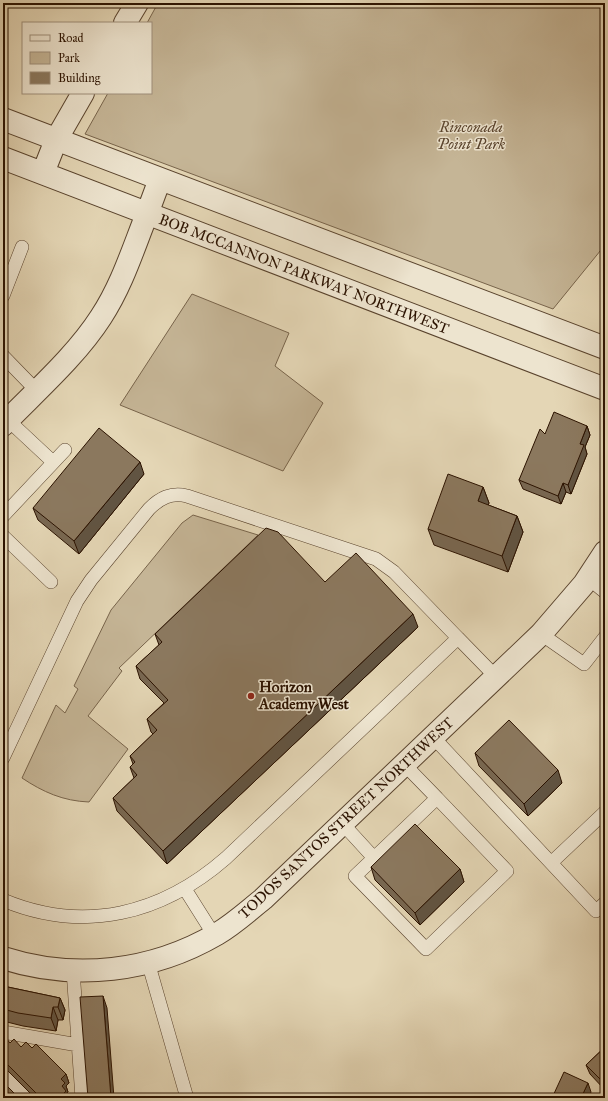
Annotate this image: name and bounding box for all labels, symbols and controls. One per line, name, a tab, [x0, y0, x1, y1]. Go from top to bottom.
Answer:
legend	[22, 22, 152, 94]
text: Road	[58, 31, 84, 45]
text: Park	[58, 51, 80, 65]
text: Building	[58, 71, 101, 86]
park label: Rinconada Point Park	[437, 118, 506, 153]
street label: BOB MCCANNON PARKWAY NORTHWEST	[156, 210, 452, 338]
place label: Horizon Academy West	[258, 678, 349, 714]
marker: Horizon Academy West	[246, 691, 256, 701]
street label: TODOS SANTOS STREET NORTHWEST	[235, 713, 457, 923]

